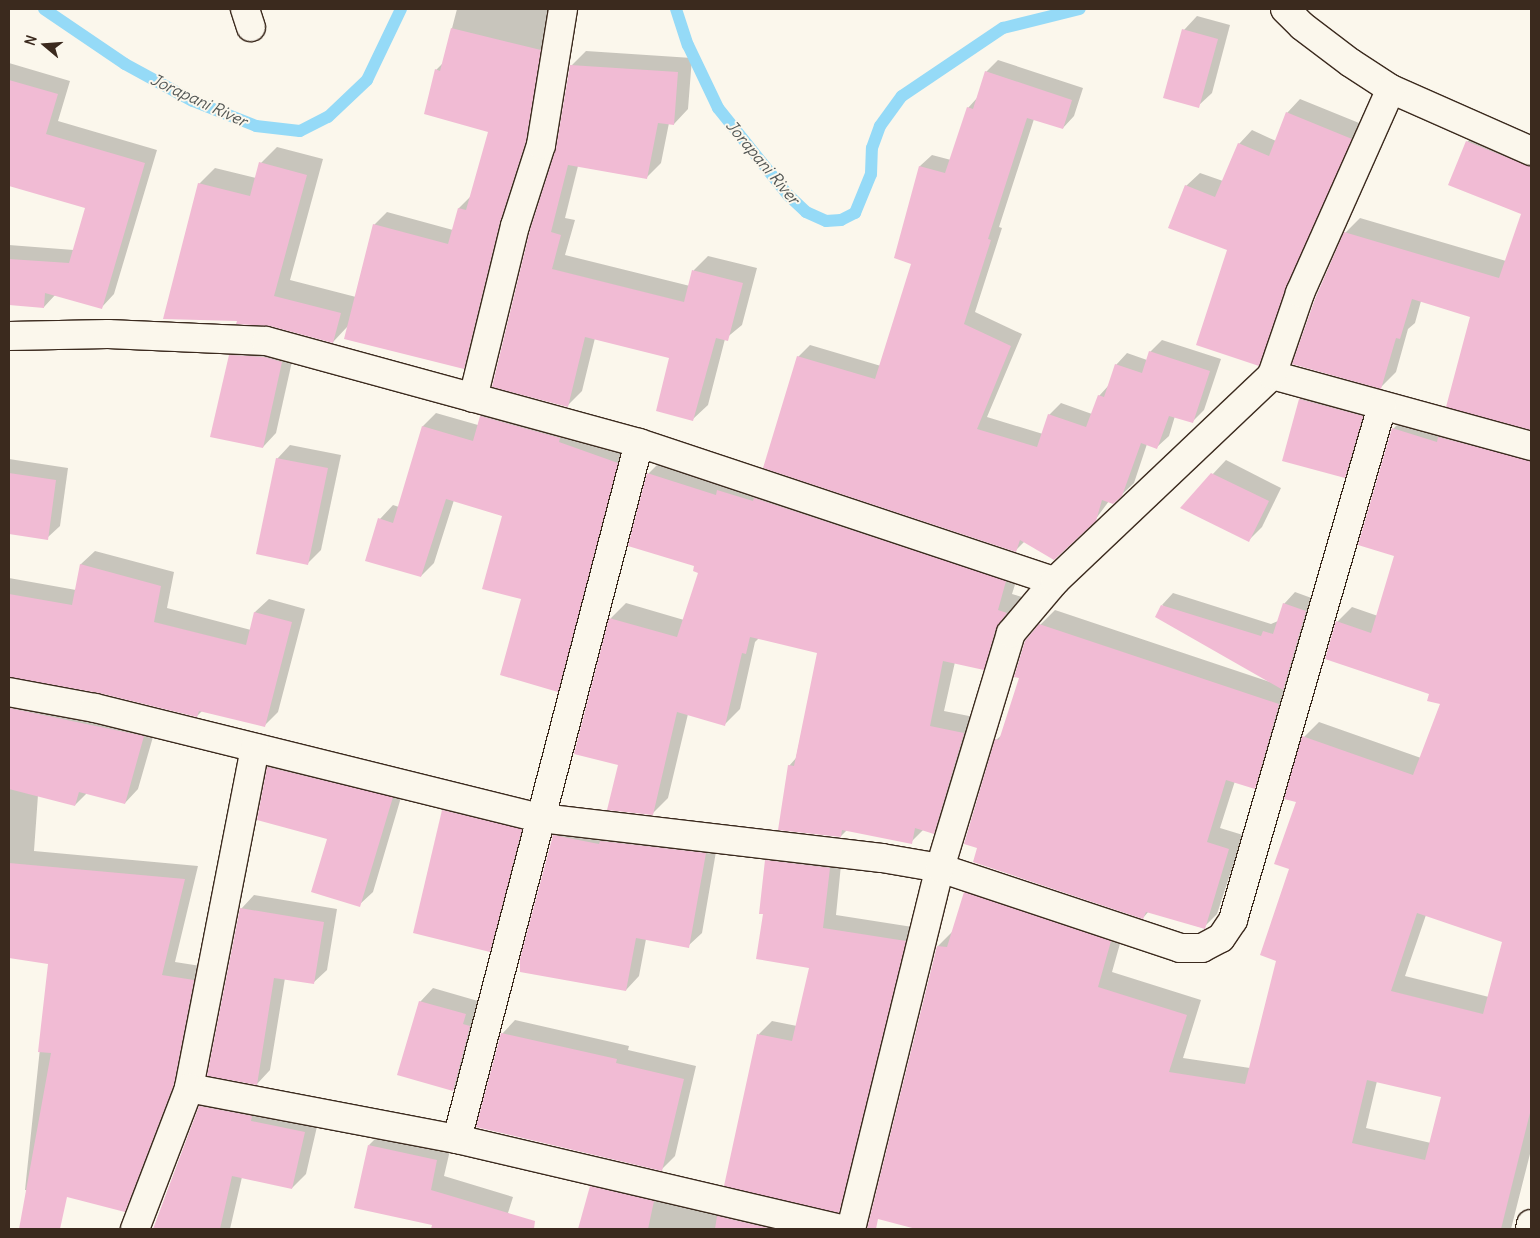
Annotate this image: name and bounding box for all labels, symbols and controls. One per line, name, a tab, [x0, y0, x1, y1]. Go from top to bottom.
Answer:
north arrow	[20, 20, 70, 70]
text: N	[21, 33, 41, 48]
water label: Jorapani River	[148, 69, 250, 131]
water label: Jorapani River	[722, 116, 804, 208]

